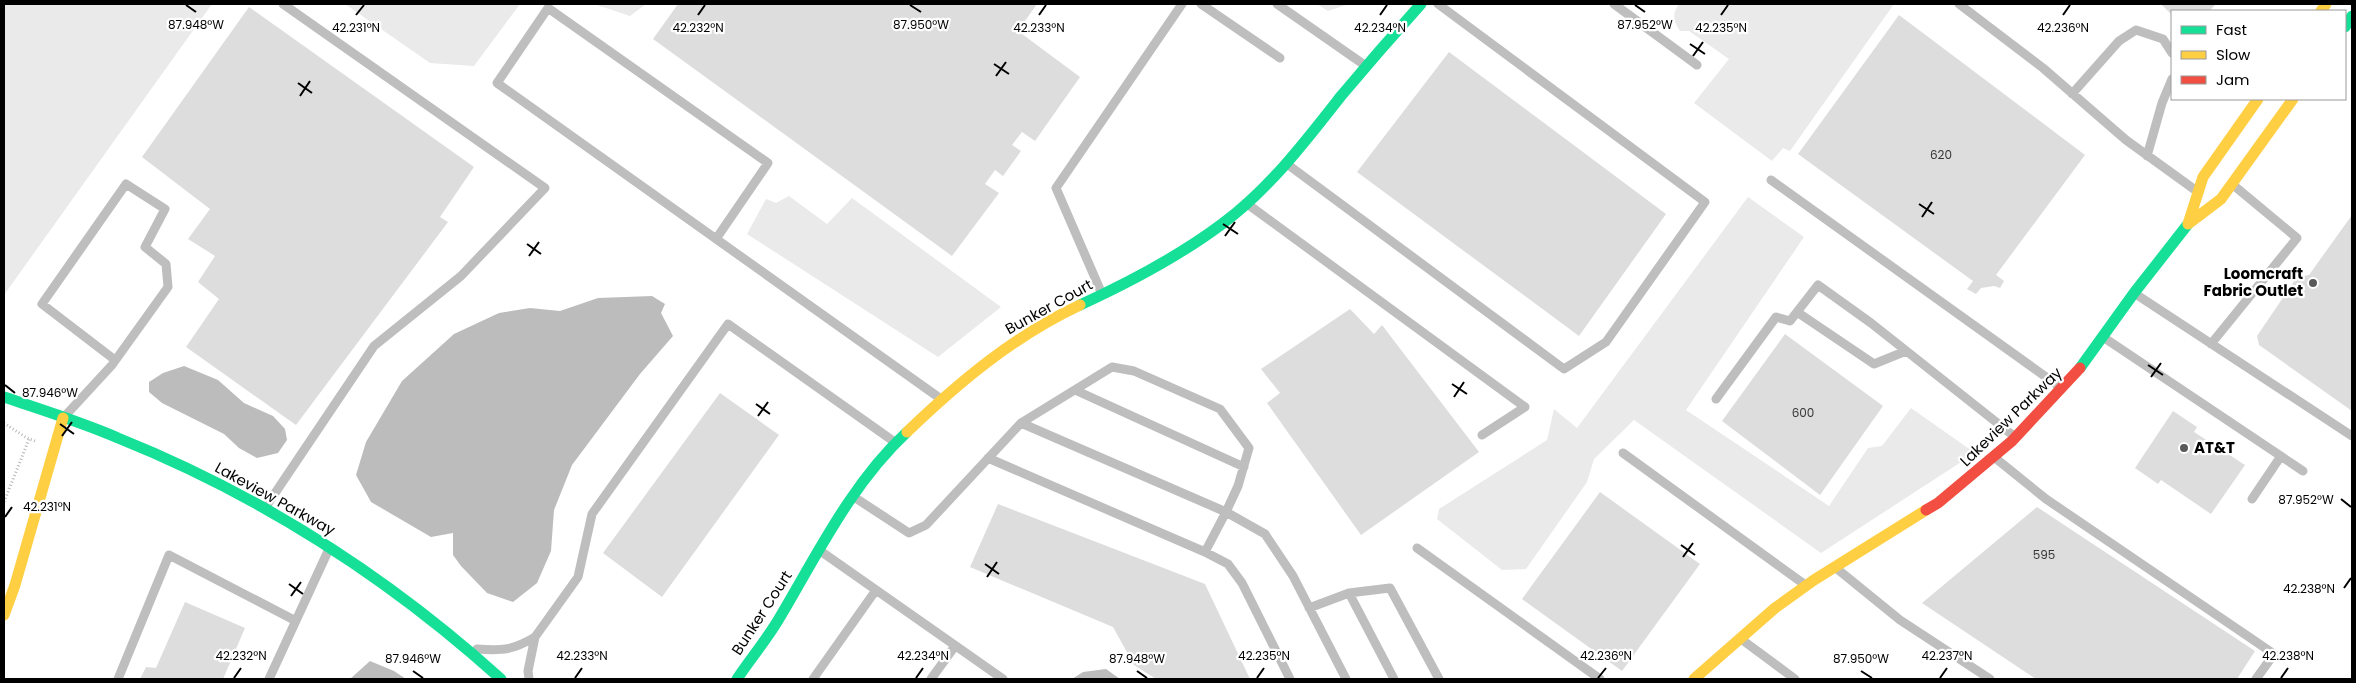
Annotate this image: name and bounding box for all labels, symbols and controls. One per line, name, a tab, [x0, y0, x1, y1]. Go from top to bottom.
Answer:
legend	[2171, 10, 2346, 100]
text: 87.948°W	[168, 16, 224, 33]
text: 87.950°W	[893, 16, 949, 33]
text: 87.952°W	[1617, 16, 1673, 33]
text: 42.231°N	[332, 19, 380, 36]
text: 42.232°N	[672, 19, 724, 36]
text: 42.233°N	[1013, 19, 1065, 36]
text: 42.234°N	[1354, 19, 1406, 36]
text: 42.235°N	[1695, 19, 1747, 36]
text: 42.236°N	[2037, 19, 2089, 36]
text: Fast	[2216, 19, 2247, 40]
text: Slow	[2216, 44, 2251, 65]
text: Jam	[2216, 69, 2250, 90]
house number: 620	[1930, 146, 1952, 163]
place label: Loomcraft Fabric Outlet	[2204, 263, 2303, 301]
street label: Bunker Court	[1001, 274, 1096, 339]
marker: Loomcraft Fabric Outlet	[2307, 277, 2319, 289]
street label: Lakeview Parkway	[1955, 362, 2067, 471]
text: 87.946°W	[22, 384, 78, 401]
house number: 600	[1792, 404, 1814, 421]
place label: AT&T	[2194, 437, 2235, 458]
marker: AT&T	[2178, 442, 2190, 454]
street label: Lakeview Parkway	[211, 457, 340, 541]
text: 87.952°W	[2278, 491, 2334, 508]
text: 42.231°N	[23, 498, 71, 515]
house number: 595	[2033, 546, 2055, 563]
street label: Bunker Court	[726, 566, 797, 659]
text: 42.238°N	[2283, 580, 2335, 597]
text: 42.232°N	[215, 647, 267, 664]
text: 42.233°N	[556, 647, 608, 664]
text: 42.234°N	[897, 647, 949, 664]
text: 42.235°N	[1238, 647, 1290, 664]
text: 42.236°N	[1580, 647, 1632, 664]
text: 42.237°N	[1922, 647, 1972, 664]
text: 42.238°N	[2262, 647, 2314, 664]
text: 87.946°W	[385, 650, 441, 667]
text: 87.948°W	[1109, 650, 1165, 667]
text: 87.950°W	[1833, 650, 1889, 667]

